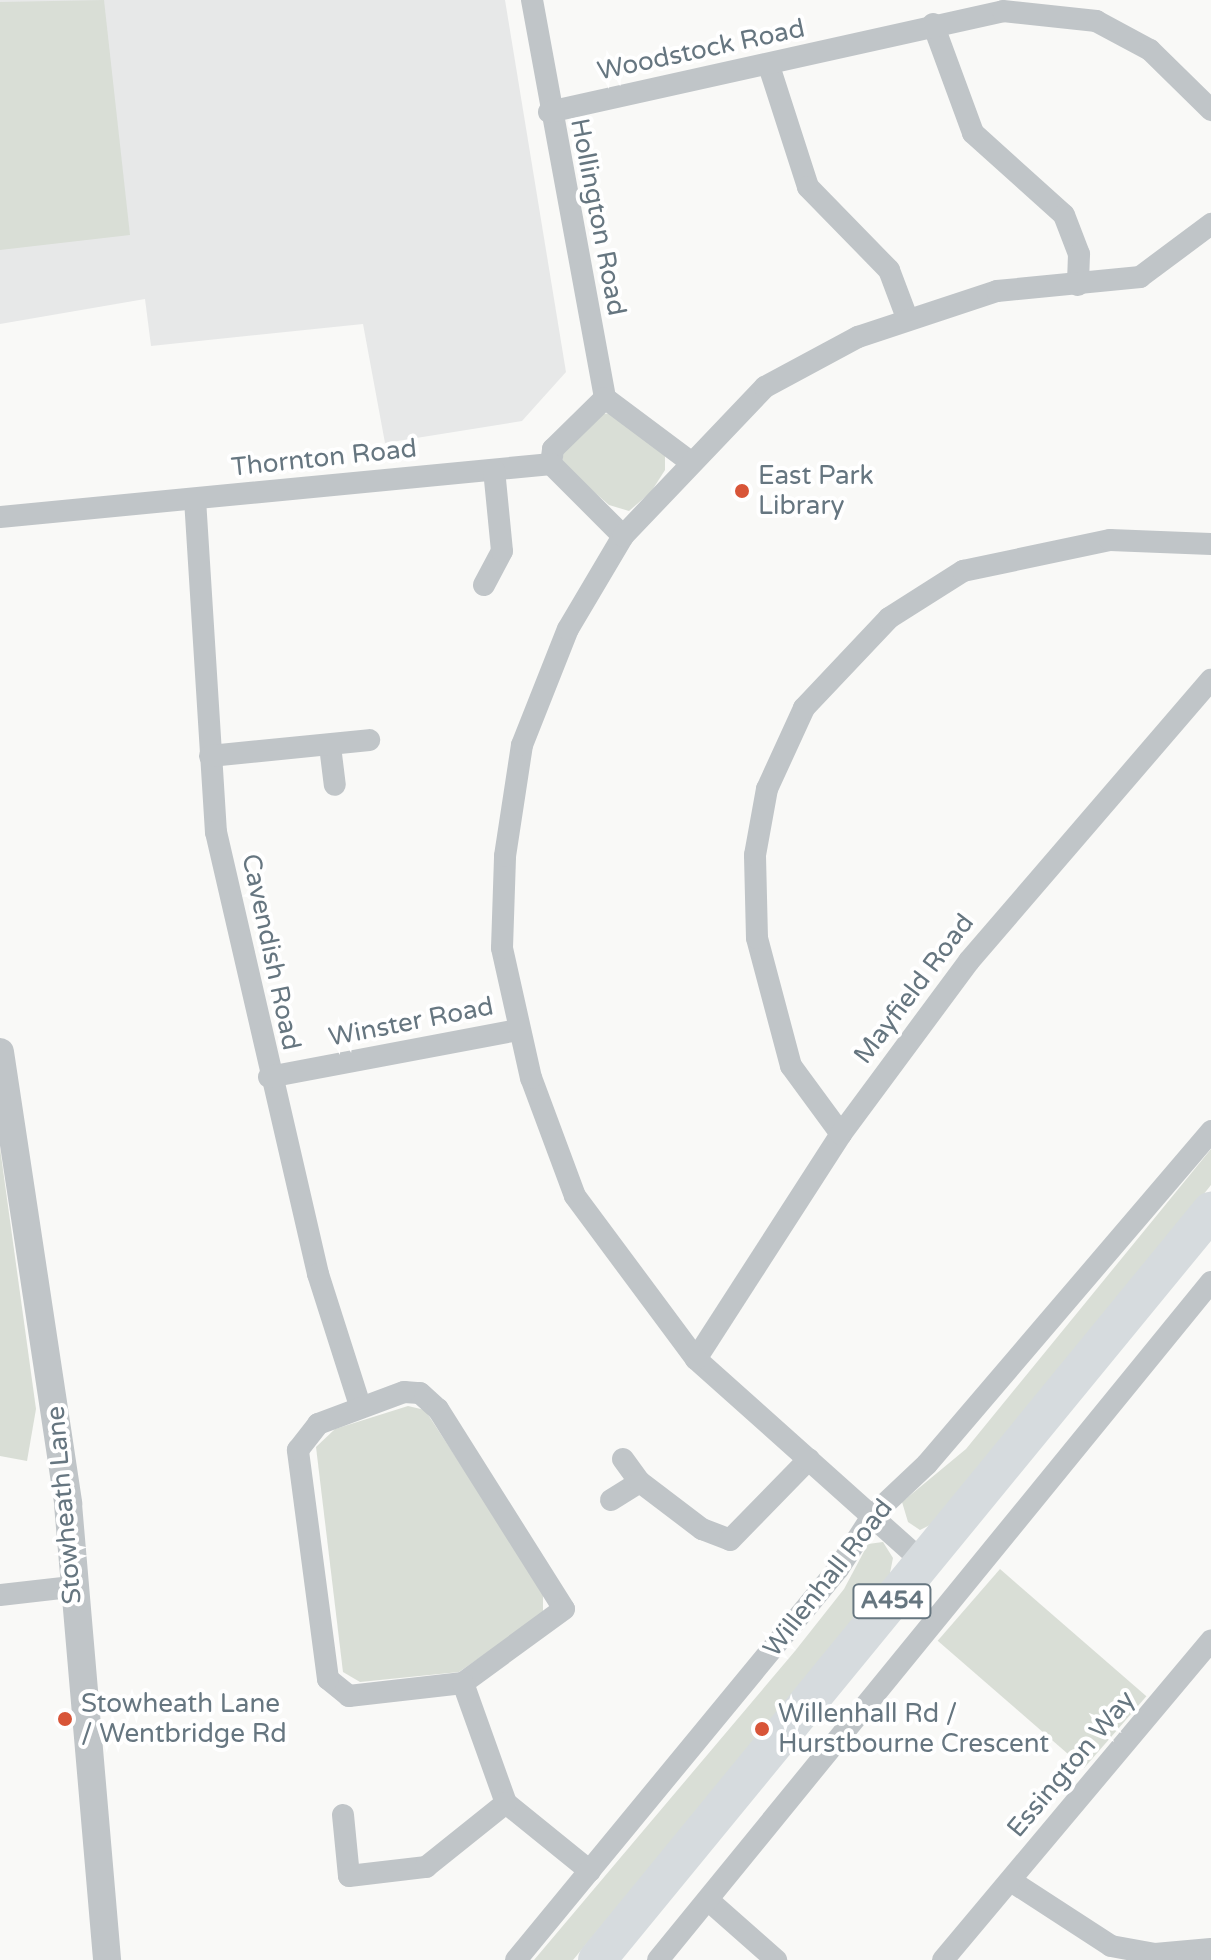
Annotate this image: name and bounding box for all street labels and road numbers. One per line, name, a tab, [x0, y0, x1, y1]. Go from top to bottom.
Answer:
street label: Woodstock Road	[594, 13, 808, 87]
street label: Hollington Road	[564, 116, 632, 318]
street label: Thornton Road	[230, 433, 418, 483]
street label: Cavendish Road	[235, 851, 307, 1053]
street label: Mayfield Road	[847, 908, 981, 1070]
street label: Winster Road	[326, 991, 496, 1053]
street label: Stowheath Lane	[40, 1405, 88, 1605]
street label: Willenhall Road	[757, 1493, 899, 1663]
road number: A454	[852, 1581, 932, 1621]
street label: Essington Way	[1001, 1684, 1141, 1844]

